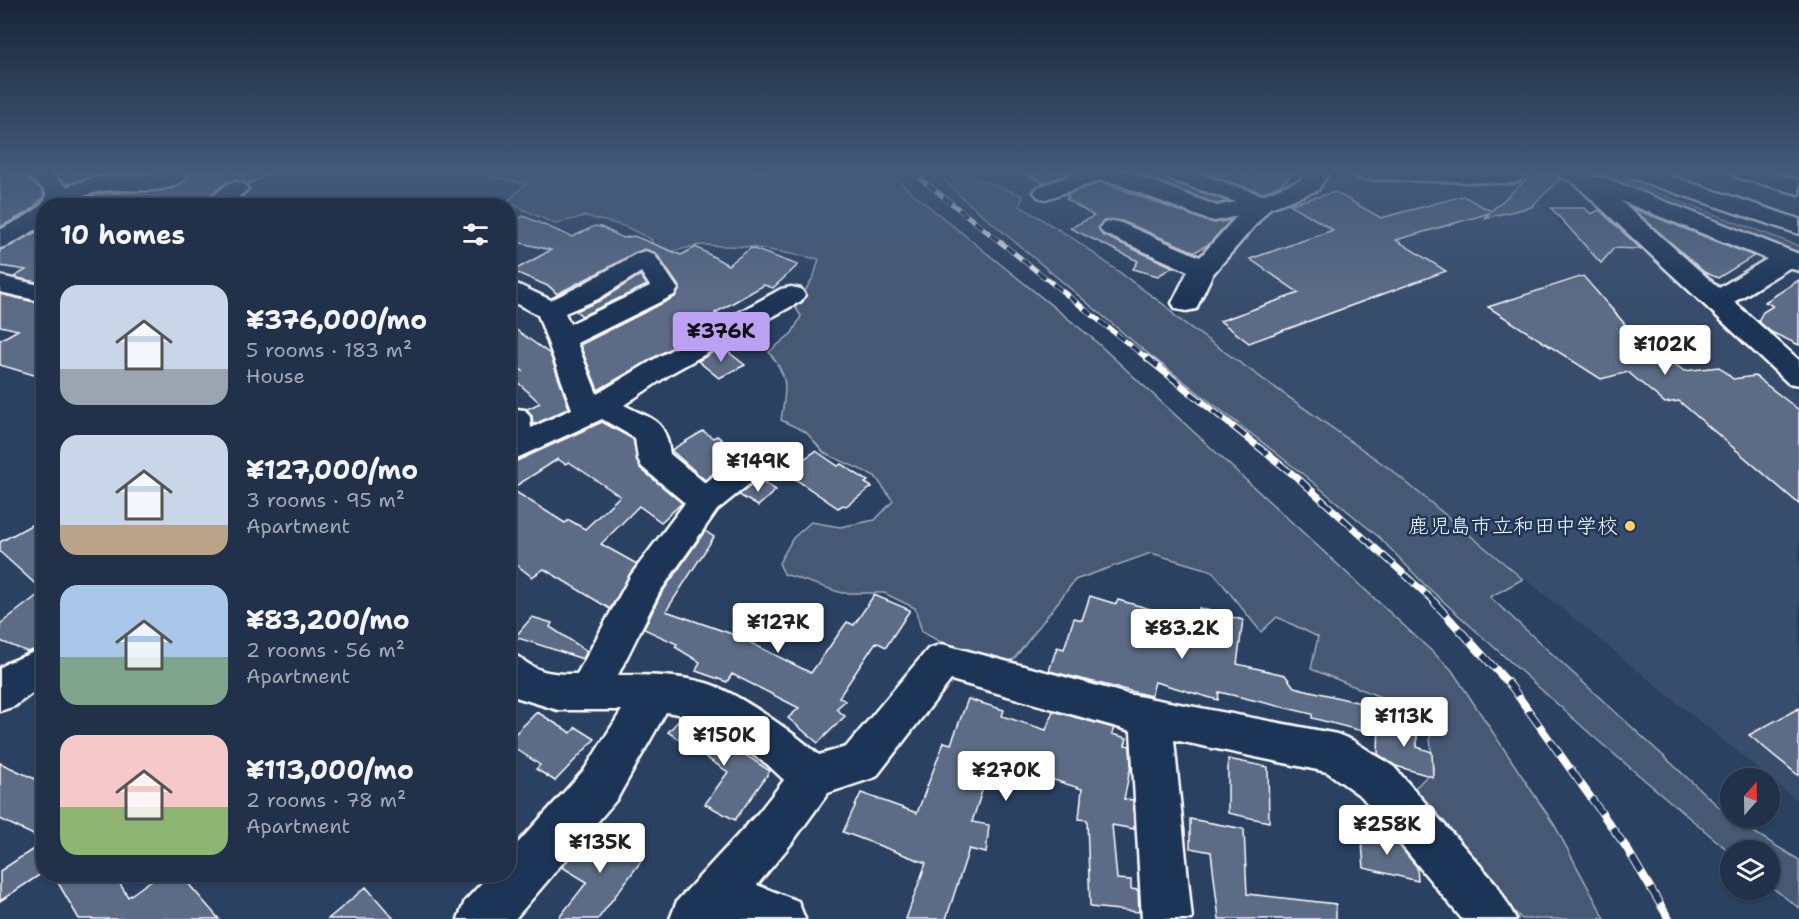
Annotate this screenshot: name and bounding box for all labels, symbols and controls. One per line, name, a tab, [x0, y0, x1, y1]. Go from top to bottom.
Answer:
text: 10 homes	[60, 217, 185, 252]
icon: filters	[459, 218, 492, 251]
text: ¥376,000/mo	[246, 302, 427, 337]
icon: home	[108, 309, 180, 381]
pin: ¥376K	[679, 312, 763, 363]
text: ¥376K	[687, 318, 755, 344]
pin: ¥102K	[1623, 325, 1707, 376]
text: ¥102K	[1634, 331, 1697, 357]
text: 5 rooms · 183 m²	[246, 337, 412, 363]
text: House	[246, 363, 305, 389]
pin: ¥149K	[716, 442, 800, 493]
text: ¥149K	[726, 448, 790, 474]
text: ¥127,000/mo	[246, 452, 418, 487]
icon: home	[108, 459, 180, 531]
text: 3 rooms · 95 m²	[246, 487, 405, 513]
place label: 鹿児島市立和田中学校	[1408, 512, 1618, 540]
text: Apartment	[246, 513, 350, 539]
marker: 鹿児島市立和田中学校	[1623, 519, 1637, 533]
text: ¥83,200/mo	[246, 602, 410, 637]
pin: ¥127K	[736, 603, 820, 654]
icon: home	[108, 609, 180, 681]
text: ¥127K	[747, 609, 809, 635]
pin: ¥83.2K	[1133, 609, 1231, 660]
text: ¥83.2K	[1145, 615, 1219, 641]
text: 2 rooms · 56 m²	[246, 637, 405, 663]
text: Apartment	[246, 663, 350, 689]
pin: ¥113K	[1362, 697, 1446, 748]
text: ¥113K	[1375, 703, 1433, 729]
pin: ¥150K	[682, 716, 766, 767]
text: ¥150K	[693, 722, 755, 748]
pin: ¥270K	[964, 751, 1048, 802]
text: ¥113,000/mo	[246, 752, 414, 787]
text: ¥270K	[972, 757, 1040, 783]
icon: home	[108, 759, 180, 831]
north arrow	[1720, 768, 1780, 828]
map controls	[1720, 768, 1780, 900]
text: 2 rooms · 78 m²	[246, 787, 406, 813]
pin: ¥258K	[1345, 805, 1429, 856]
text: ¥258K	[1353, 811, 1421, 837]
text: Apartment	[246, 813, 350, 839]
pin: ¥135K	[558, 823, 642, 874]
text: ¥135K	[569, 829, 631, 855]
button: layers	[1720, 840, 1780, 900]

